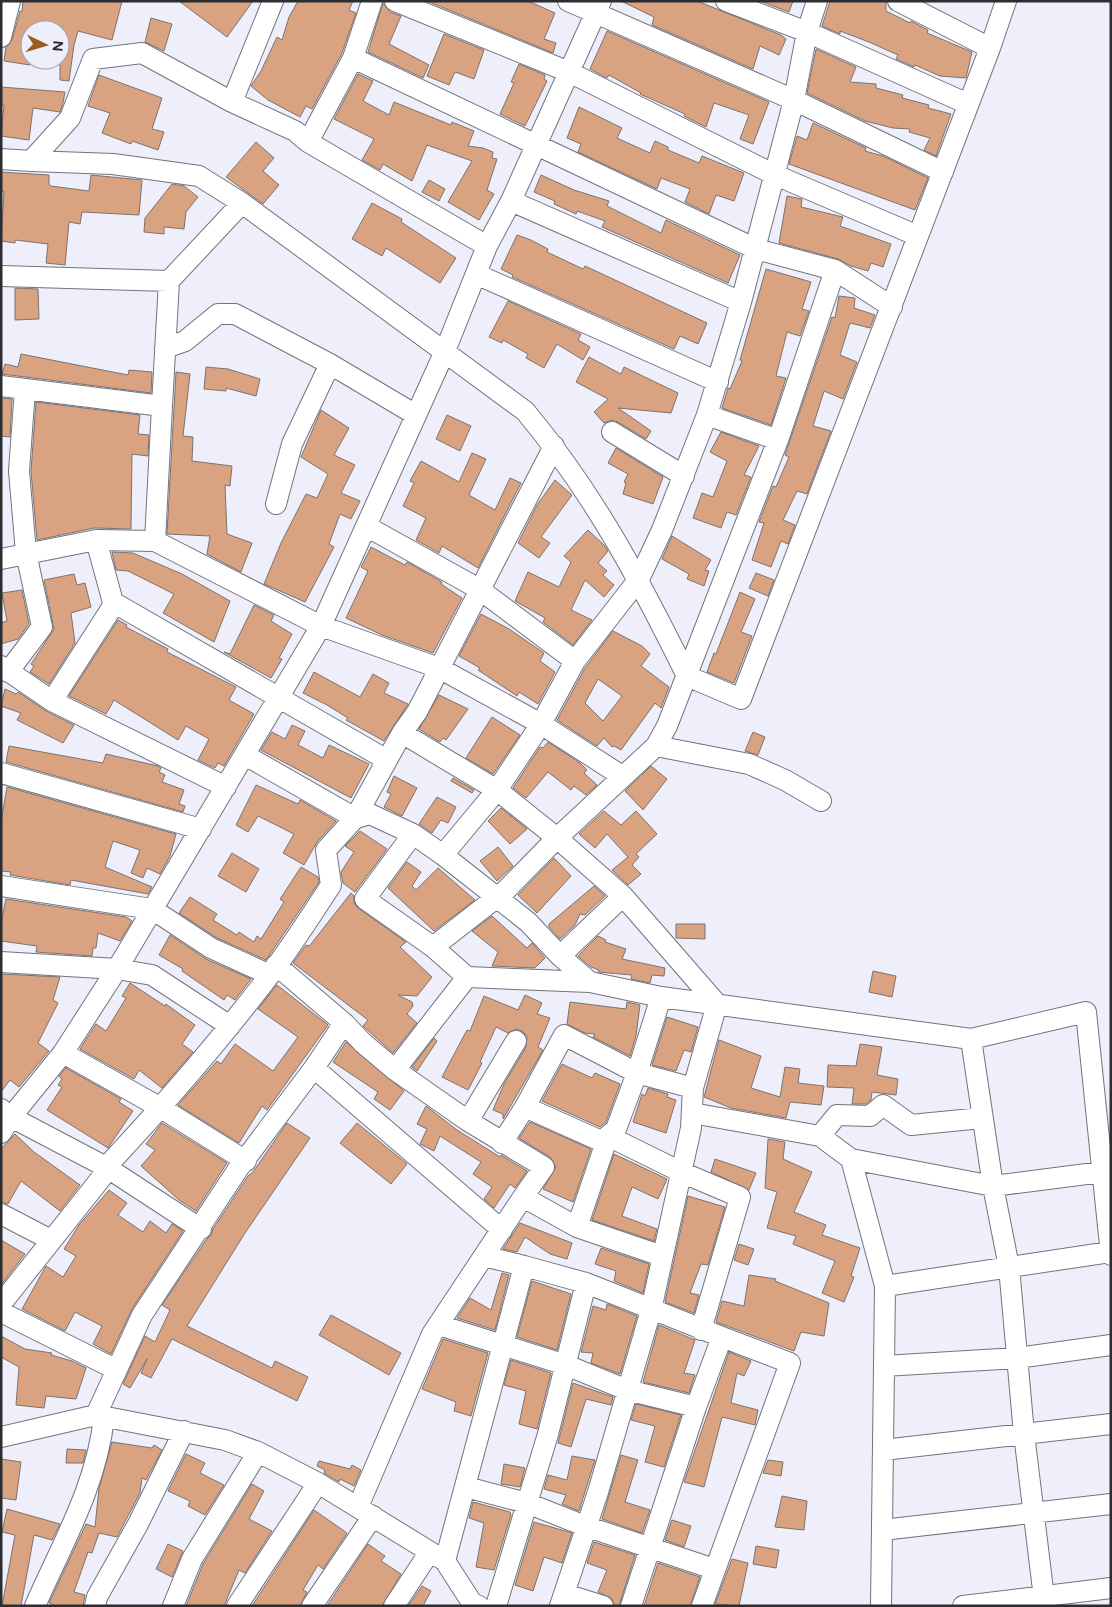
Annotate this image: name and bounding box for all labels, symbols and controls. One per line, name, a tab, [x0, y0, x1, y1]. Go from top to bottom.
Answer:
north arrow	[20, 20, 70, 70]
text: N	[49, 40, 66, 52]

